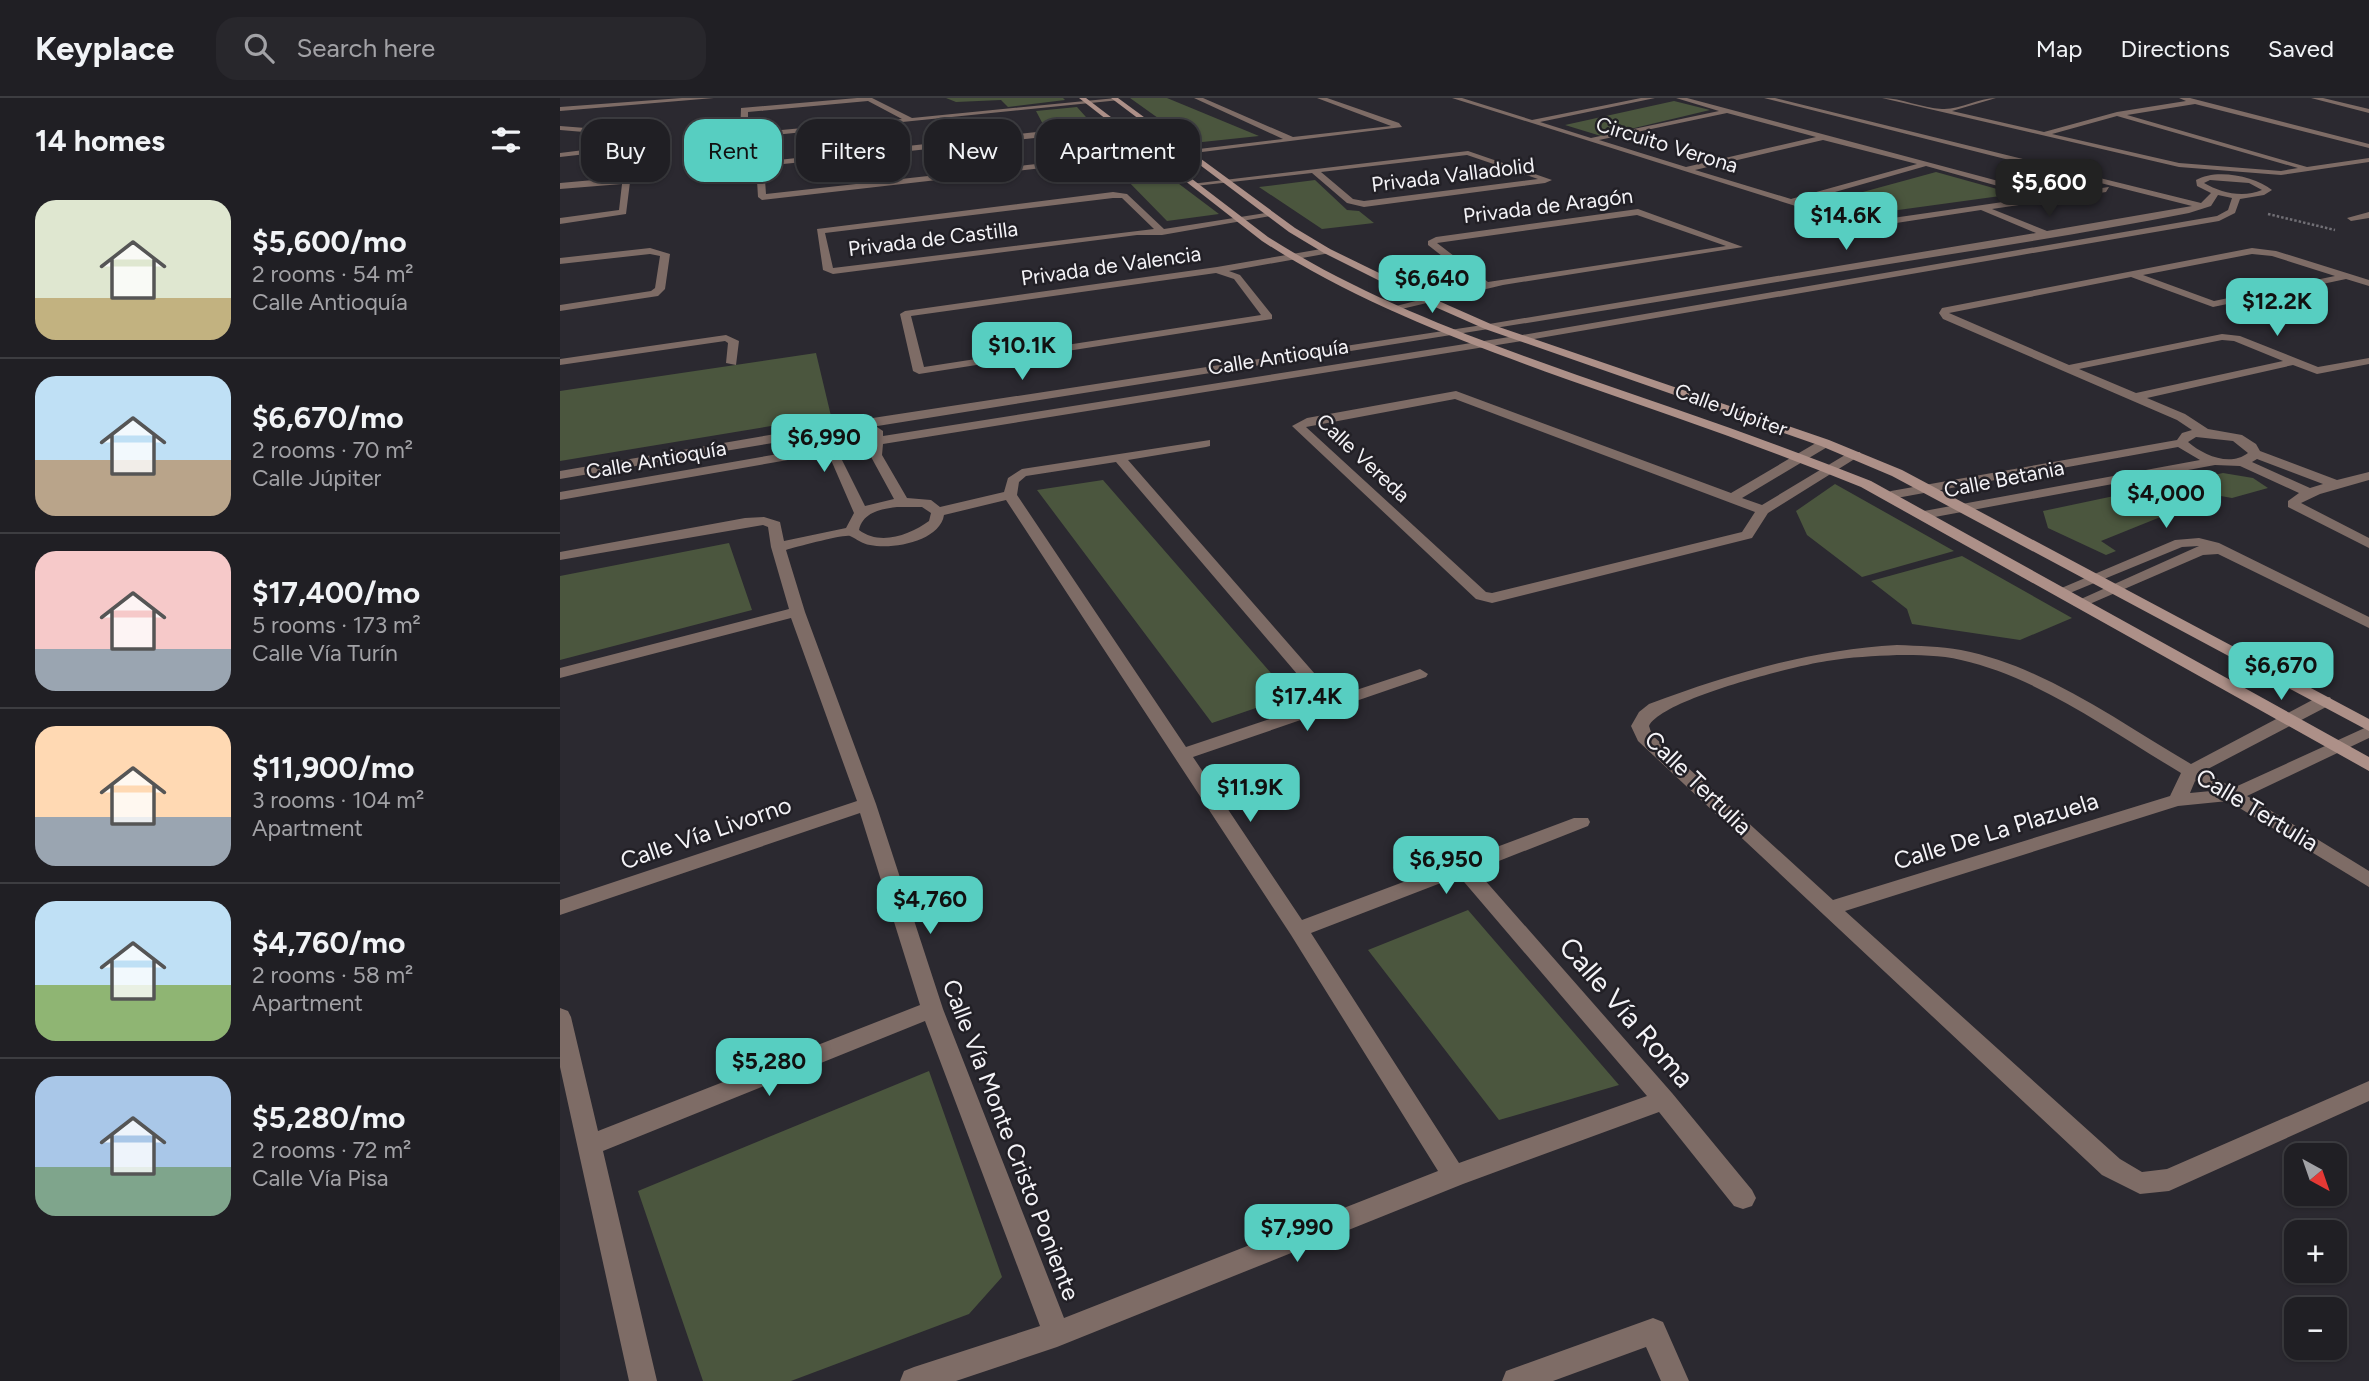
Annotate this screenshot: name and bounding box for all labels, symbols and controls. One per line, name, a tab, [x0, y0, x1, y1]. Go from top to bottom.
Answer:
search box	[216, 17, 706, 80]
text: Keyplace	[35, 29, 174, 68]
icon: search	[240, 29, 278, 67]
text: Search here	[296, 32, 435, 64]
text: Map	[2036, 34, 2082, 63]
text: Directions	[2120, 34, 2230, 63]
text: Saved	[2268, 34, 2334, 63]
street label: Circuito Verona	[1593, 111, 1741, 178]
chip: Buy	[581, 119, 670, 182]
chip: Rent	[684, 119, 782, 182]
chip: Filters	[796, 119, 910, 182]
chip: New	[924, 119, 1022, 182]
chip: Apartment	[1036, 119, 1200, 182]
icon: filters	[487, 121, 525, 159]
text: 14 homes	[35, 122, 165, 159]
street label: Privada Valladolid	[1370, 152, 1536, 197]
pin: $5,600	[1992, 159, 2106, 219]
text: $5,600	[2011, 168, 2087, 196]
street label: Privada de Aragón	[1462, 183, 1634, 228]
pin: $14.6K	[1789, 192, 1903, 252]
text: $14.6K	[1810, 201, 1882, 229]
street label: Privada de Castilla	[847, 216, 1019, 261]
text: $5,600/mo	[252, 223, 407, 260]
icon: home	[91, 228, 175, 312]
street label: Privada de Valencia	[1019, 240, 1203, 291]
pin: $6,640	[1375, 256, 1489, 315]
text: 2 rooms · 54 m²	[252, 260, 414, 288]
text: $6,640	[1395, 264, 1469, 292]
pin: $12.2K	[2220, 278, 2334, 338]
text: $12.2K	[2242, 287, 2312, 315]
text: Calle Antioquía	[252, 288, 408, 316]
pin: $10.1K	[965, 322, 1079, 382]
text: $10.1K	[988, 331, 1056, 359]
street label: Calle Antioquía	[1206, 333, 1350, 380]
street label: Calle Júpiter	[1671, 378, 1791, 441]
text: $6,670/mo	[252, 399, 404, 436]
icon: home	[91, 404, 175, 488]
street label: Calle Vereda	[1311, 408, 1415, 507]
pin: $6,990	[767, 414, 881, 474]
text: $6,990	[787, 423, 861, 451]
street label: Calle Antioquía	[584, 435, 728, 484]
text: 2 rooms · 70 m²	[252, 436, 413, 464]
street label: Calle Betania	[1942, 455, 2066, 502]
text: Calle Júpiter	[252, 464, 381, 492]
pin: $4,000	[2109, 470, 2223, 530]
text: $4,000	[2127, 479, 2205, 507]
text: $17,400/mo	[252, 574, 420, 611]
icon: home	[91, 579, 175, 663]
text: 5 rooms · 173 m²	[252, 611, 421, 639]
text: Calle Vía Turín	[252, 639, 398, 667]
pin: $6,670	[2224, 642, 2338, 702]
text: $6,670	[2244, 651, 2318, 679]
pin: $17.4K	[1250, 674, 1364, 733]
text: $17.4K	[1272, 682, 1342, 710]
street label: Calle Tertulia	[1639, 724, 1758, 841]
text: $11,900/mo	[252, 749, 414, 786]
icon: home	[91, 754, 175, 838]
street label: Calle Tertulia	[2191, 762, 2324, 857]
pin: $11.9K	[1193, 764, 1307, 824]
text: $11.9K	[1217, 773, 1283, 801]
text: 3 rooms · 104 m²	[252, 786, 424, 814]
street label: Calle De La Plazuela	[1890, 786, 2102, 875]
street label: Calle Vía Livorno	[616, 790, 795, 875]
text: Apartment	[252, 814, 363, 842]
pin: $6,950	[1389, 836, 1503, 896]
text: $6,950	[1409, 845, 1483, 873]
pin: $4,760	[873, 876, 987, 936]
text: $4,760	[893, 885, 967, 913]
text: $4,760/mo	[252, 924, 405, 961]
icon: home	[91, 929, 175, 1013]
street label: Calle Vía Roma	[1553, 930, 1701, 1094]
text: 2 rooms · 58 m²	[252, 961, 413, 989]
street label: Calle Vía Monte Cristo Poniente	[937, 975, 1086, 1304]
text: Apartment	[252, 989, 363, 1017]
pin: $5,280	[712, 1038, 826, 1098]
text: $5,280	[732, 1047, 806, 1075]
text: $5,280/mo	[252, 1099, 405, 1136]
icon: home	[91, 1104, 175, 1188]
text: 2 rooms · 72 m²	[252, 1136, 411, 1164]
north arrow	[2284, 1143, 2347, 1206]
map controls	[2284, 1143, 2347, 1360]
text: Calle Vía Pisa	[252, 1164, 388, 1192]
pin: $7,990	[1240, 1204, 1354, 1264]
text: $7,990	[1260, 1213, 1334, 1241]
button: +	[2284, 1220, 2347, 1283]
button: −	[2284, 1297, 2347, 1360]

